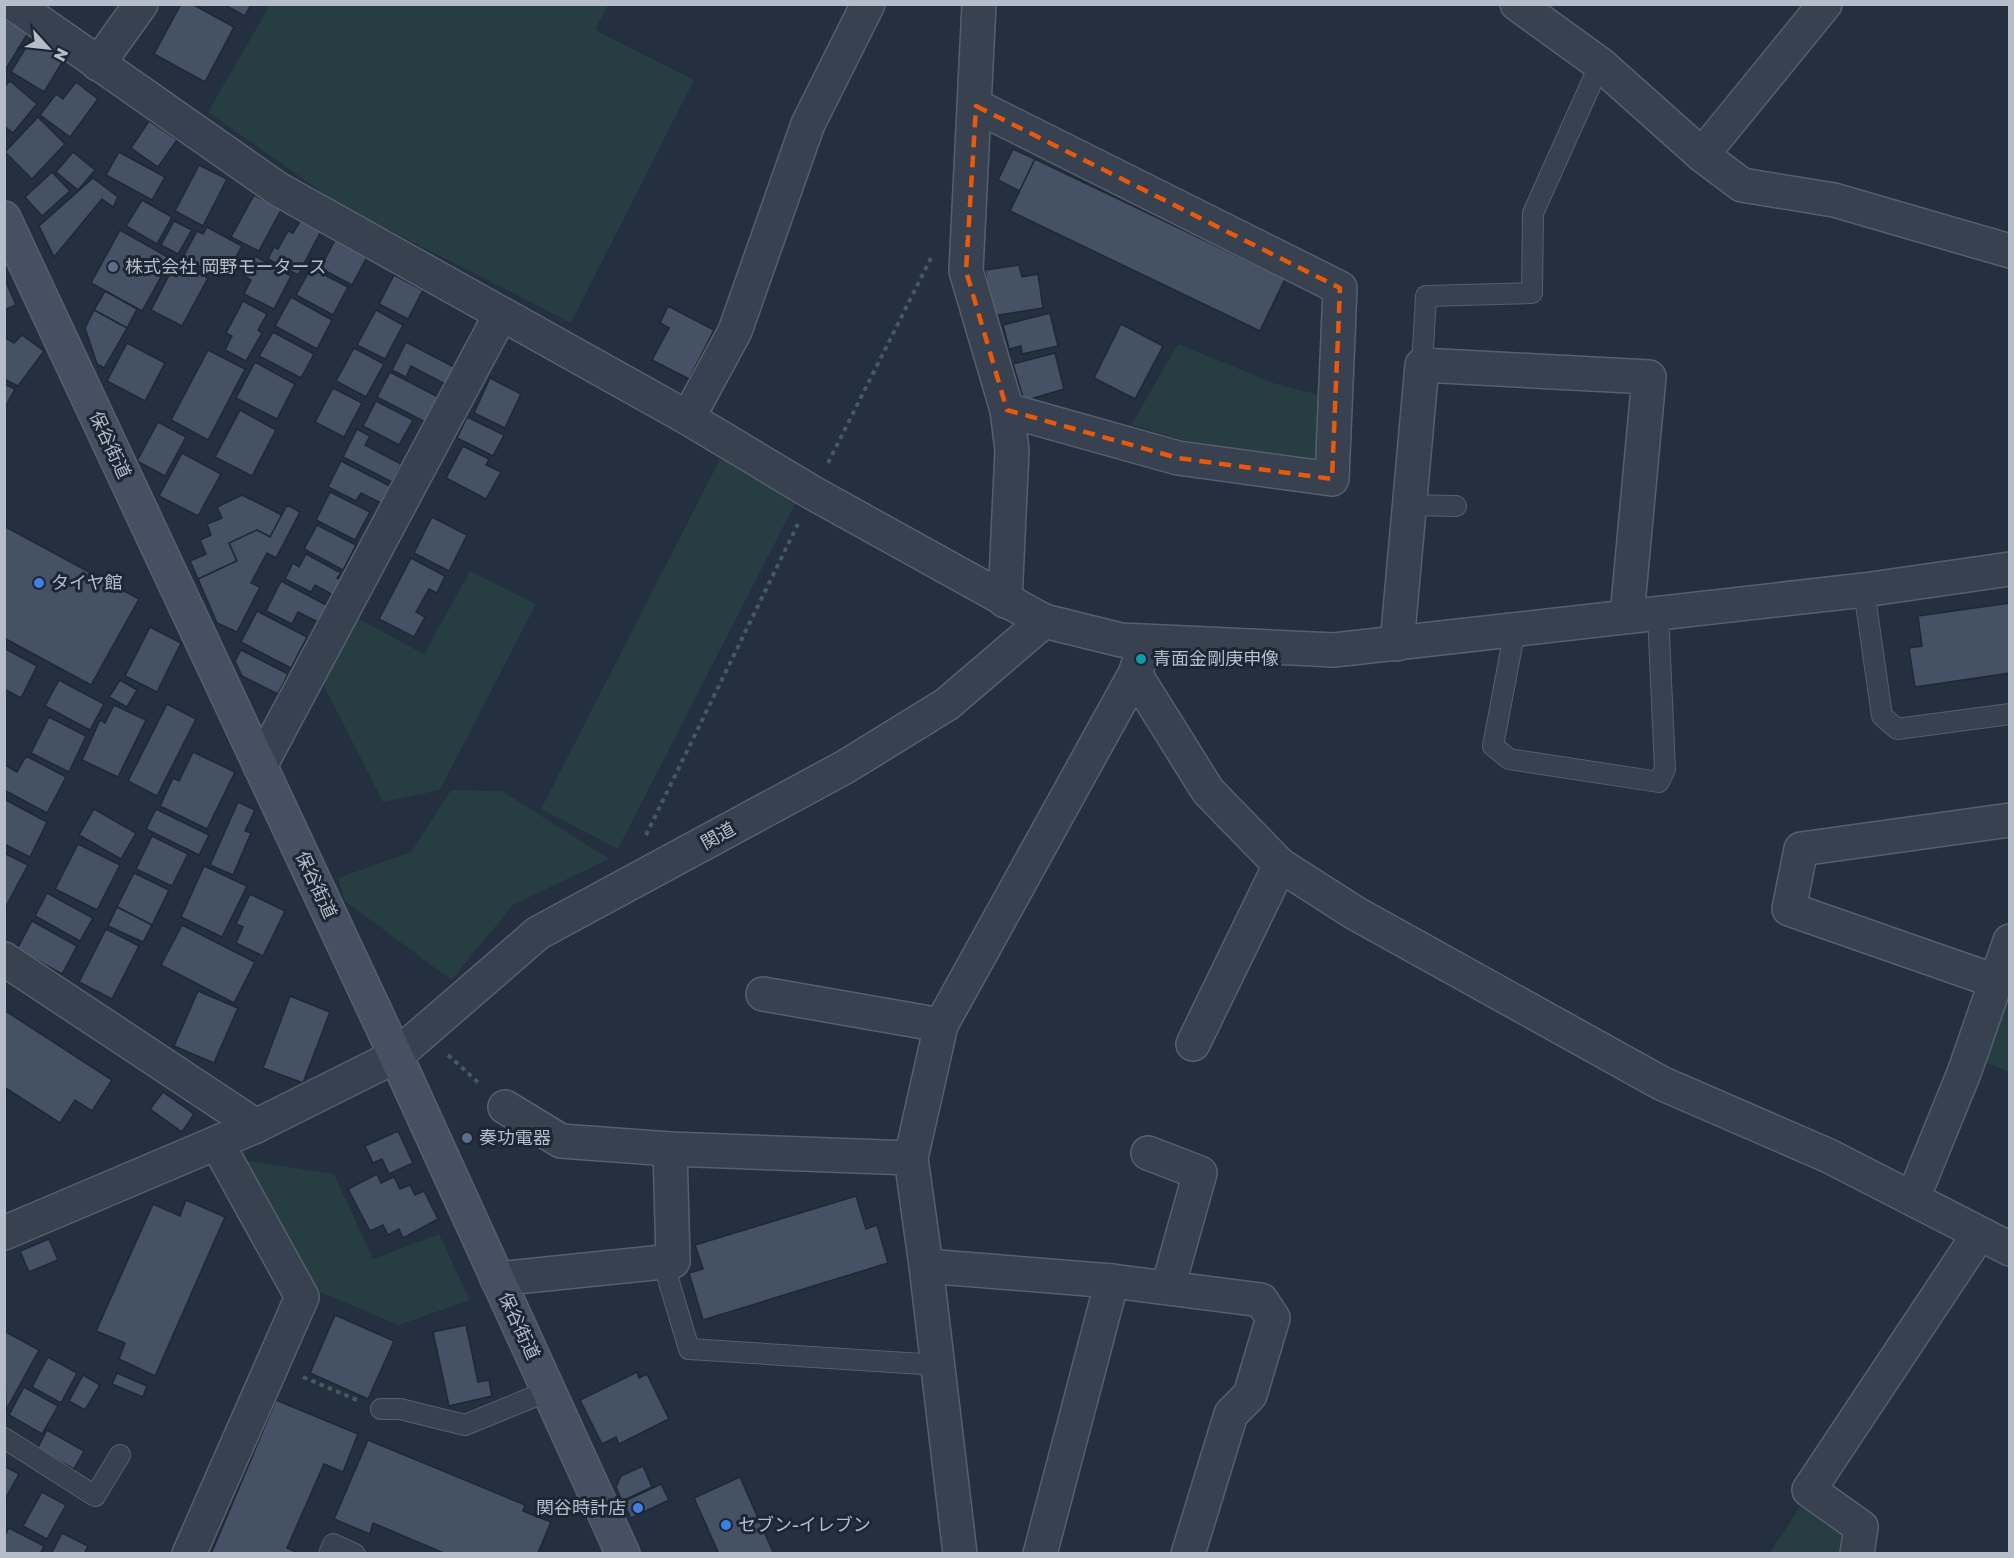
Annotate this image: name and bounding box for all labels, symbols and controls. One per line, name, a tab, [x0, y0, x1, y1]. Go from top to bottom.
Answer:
north arrow	[18, 18, 78, 78]
text: N	[50, 45, 73, 65]
place label: 株式会社 岡野モータース	[125, 255, 327, 277]
marker: 株式会社 岡野モータース	[106, 260, 120, 274]
street label: 保谷街道	[86, 407, 136, 482]
place label: タイヤ館	[51, 571, 122, 593]
marker: タイヤ館	[32, 576, 46, 590]
place label: 青面金剛庚申像	[1153, 647, 1279, 669]
marker: 青面金剛庚申像	[1134, 652, 1148, 666]
street label: 関道	[696, 817, 739, 853]
street label: 保谷街道	[292, 847, 342, 922]
place label: 奏功電器	[479, 1126, 551, 1148]
marker: 奏功電器	[460, 1131, 474, 1145]
street label: 保谷街道	[495, 1288, 545, 1363]
place label: 関谷時計店	[536, 1496, 626, 1518]
marker: 関谷時計店	[631, 1501, 645, 1515]
place label: セブン-イレブン	[738, 1513, 871, 1535]
marker: セブン-イレブン	[719, 1518, 733, 1532]

